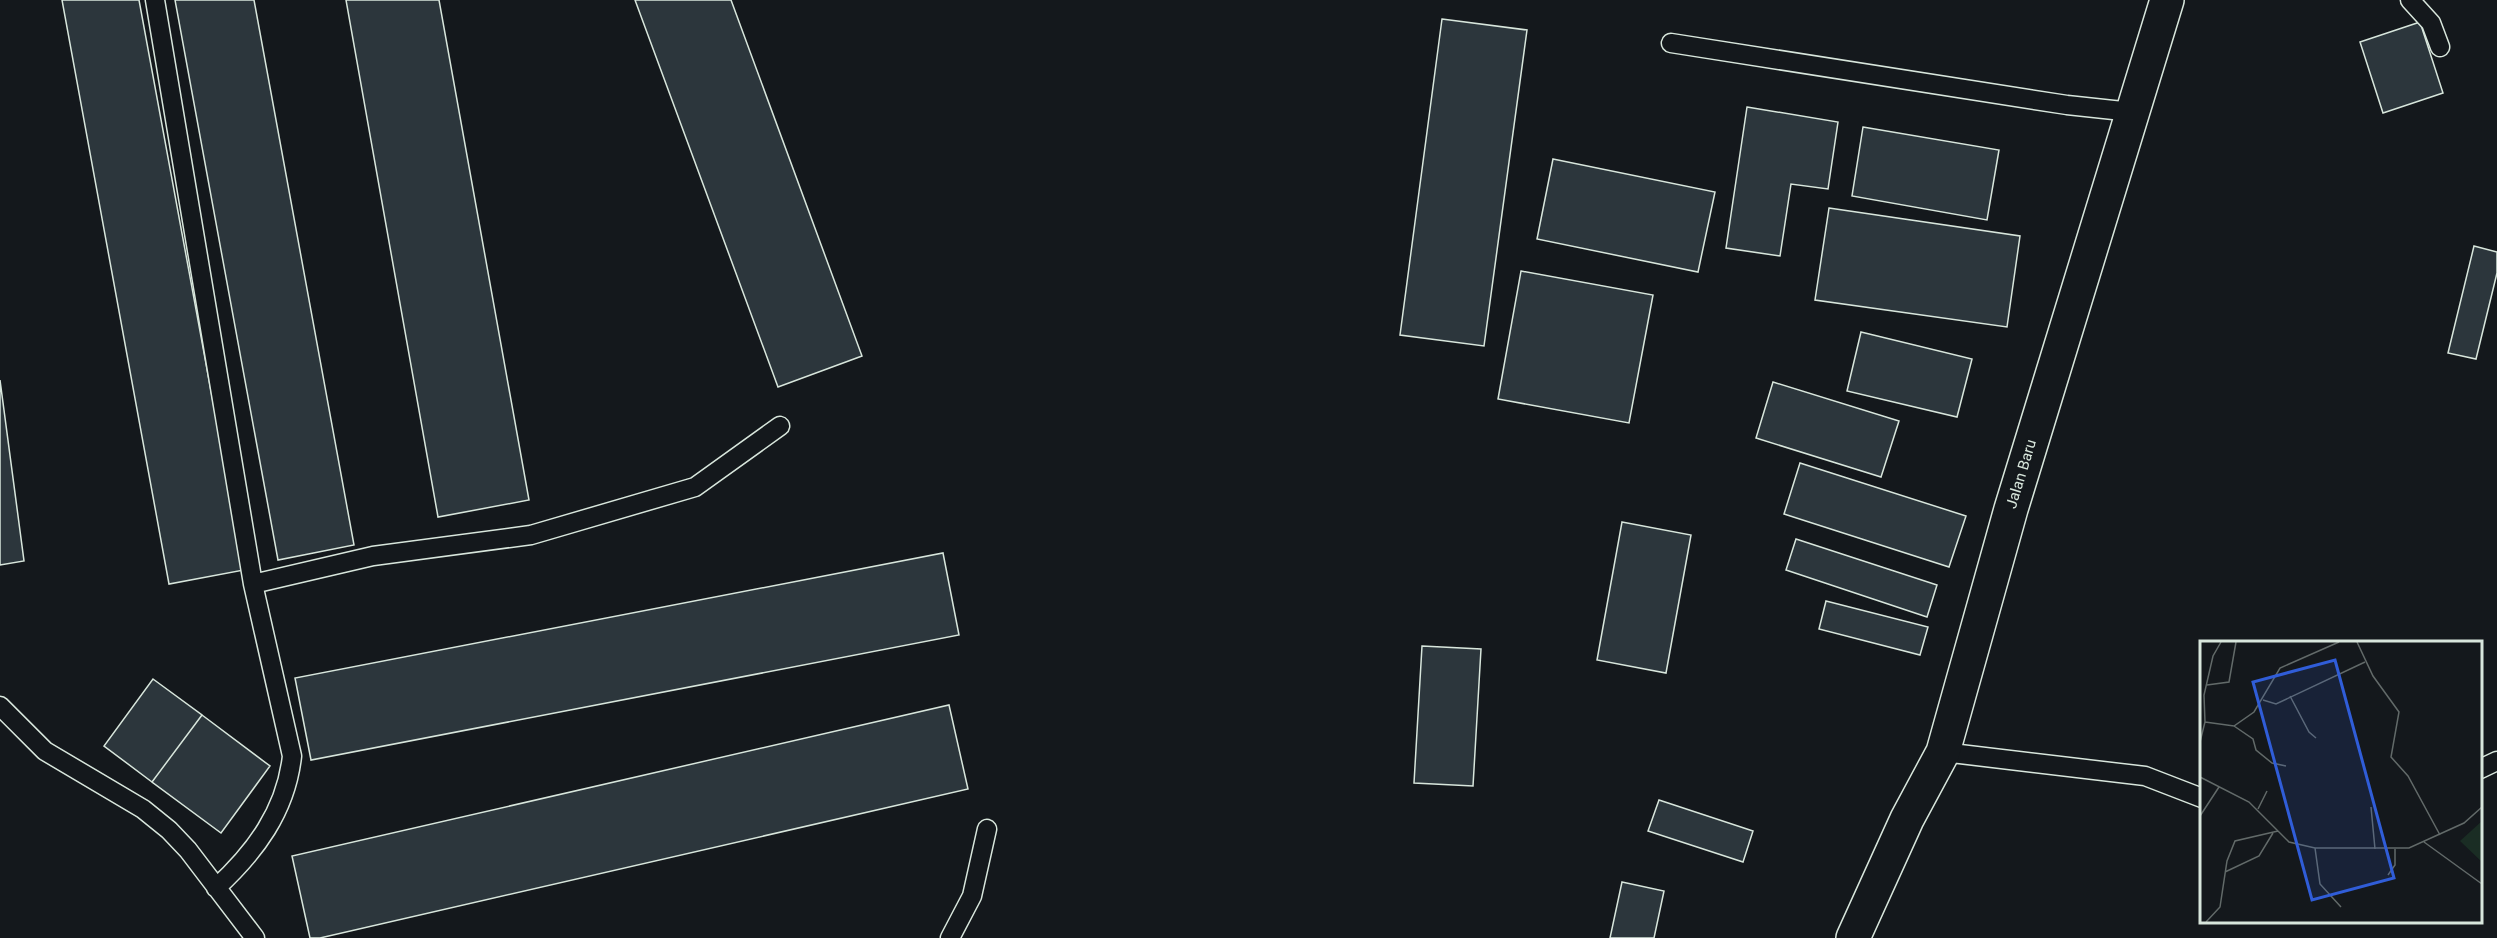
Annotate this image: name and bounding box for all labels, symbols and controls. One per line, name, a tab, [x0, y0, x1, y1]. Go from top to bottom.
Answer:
street label: Jalan Baru	[2002, 437, 2040, 511]
inset map	[2200, 641, 2482, 923]

